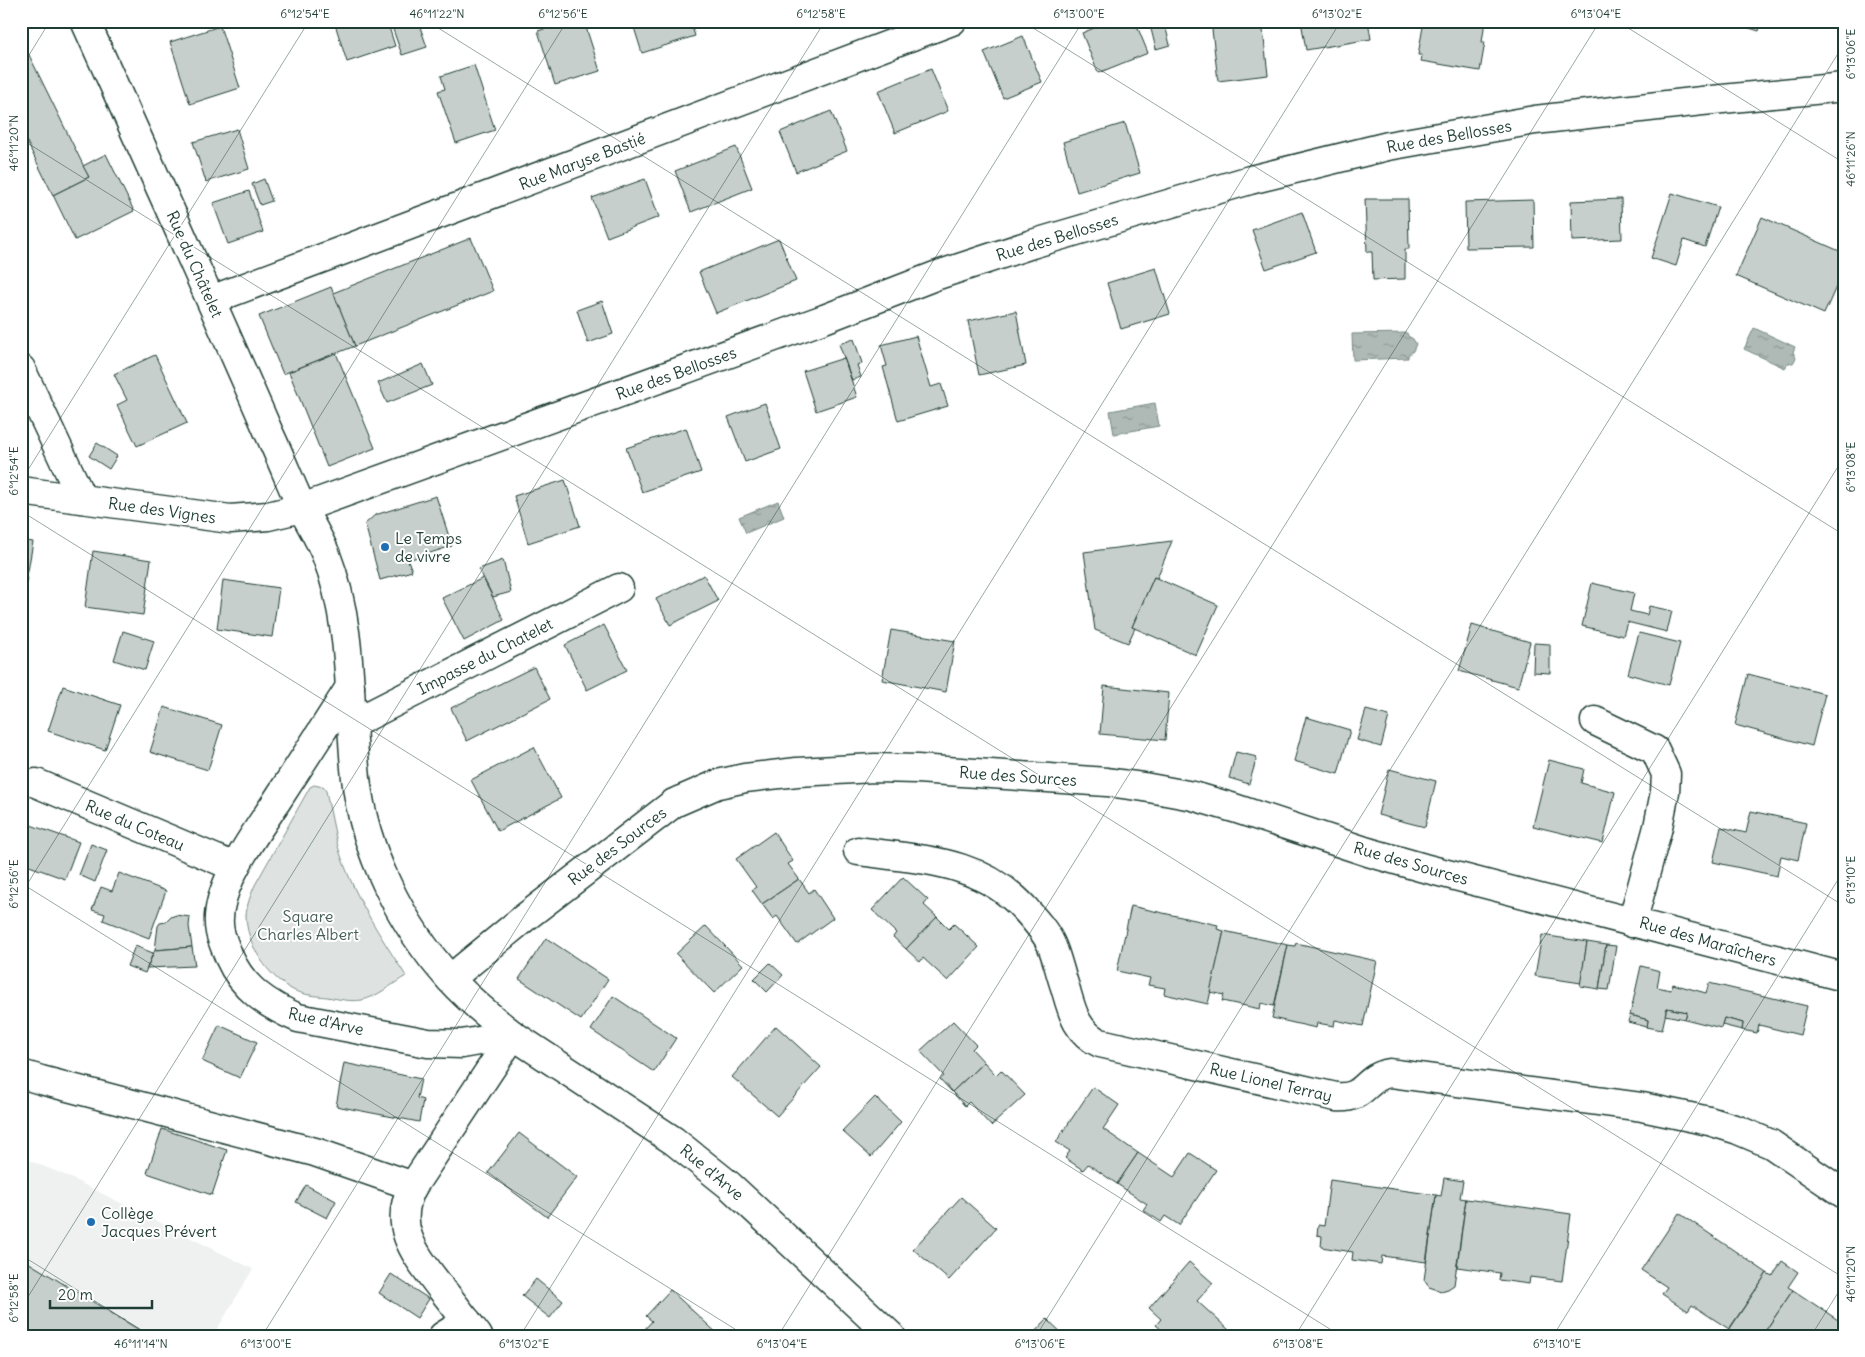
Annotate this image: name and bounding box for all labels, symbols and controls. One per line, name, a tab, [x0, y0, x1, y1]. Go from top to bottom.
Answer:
text: 6°12'54"E	[280, 6, 330, 21]
text: 46°11'22"N	[409, 6, 465, 21]
text: 6°12'56"E	[538, 6, 588, 21]
text: 6°12'58"E	[796, 6, 846, 21]
text: 6°13'00"E	[1053, 6, 1105, 21]
text: 6°13'02"E	[1312, 6, 1362, 21]
text: 6°13'04"E	[1571, 6, 1621, 21]
text: 6°13'06"E	[1843, 29, 1858, 79]
text: 46°11'20"N	[6, 115, 21, 171]
street label: Rue des Bellosses	[1385, 115, 1513, 157]
street label: Rue Maryse Bastié	[516, 128, 648, 194]
text: 46°11'26"N	[1843, 131, 1858, 187]
street label: Rue du Châtelet	[163, 208, 228, 321]
street label: Rue des Bellosses	[994, 209, 1120, 265]
street label: Rue des Bellosses	[613, 342, 739, 404]
text: 6°13'08"E	[1843, 442, 1858, 492]
text: 6°12'54"E	[6, 446, 21, 496]
street label: Rue des Vignes	[107, 493, 217, 527]
place label: Le Temps de vivre	[395, 528, 462, 566]
marker: Le Temps de vivre	[379, 541, 391, 553]
street label: Impasse du Chatelet	[414, 613, 556, 699]
street label: Rue des Sources	[958, 762, 1078, 790]
street label: Rue du Coteau	[82, 795, 188, 855]
street label: Rue des Sources	[564, 802, 670, 890]
street label: Rue des Sources	[1351, 837, 1471, 889]
text: 6°13'10"E	[1843, 856, 1858, 904]
text: 6°12'56"E	[6, 859, 21, 909]
park label: Square Charles Albert	[257, 906, 360, 944]
street label: Rue des Maraîchers	[1637, 912, 1779, 970]
street label: Rue d'Arve	[286, 1003, 366, 1039]
street label: Rue Lionel Terray	[1208, 1058, 1334, 1106]
street label: Rue d'Arve	[676, 1140, 748, 1204]
place label: Collège Jacques Prévert	[101, 1203, 217, 1241]
marker: Collège Jacques Prévert	[85, 1216, 97, 1228]
text: 46°11'20"N	[1843, 1246, 1858, 1302]
text: 6°12'58"E	[6, 1273, 21, 1323]
scale bar	[50, 1277, 152, 1309]
text: 20 m	[58, 1285, 93, 1304]
text: 46°11'14"N	[114, 1336, 168, 1351]
text: 6°13'00"E	[240, 1336, 292, 1351]
text: 6°13'02"E	[499, 1336, 549, 1351]
text: 6°13'04"E	[757, 1336, 807, 1351]
text: 6°13'06"E	[1015, 1336, 1065, 1351]
text: 6°13'08"E	[1273, 1336, 1323, 1351]
text: 6°13'10"E	[1533, 1336, 1581, 1351]

